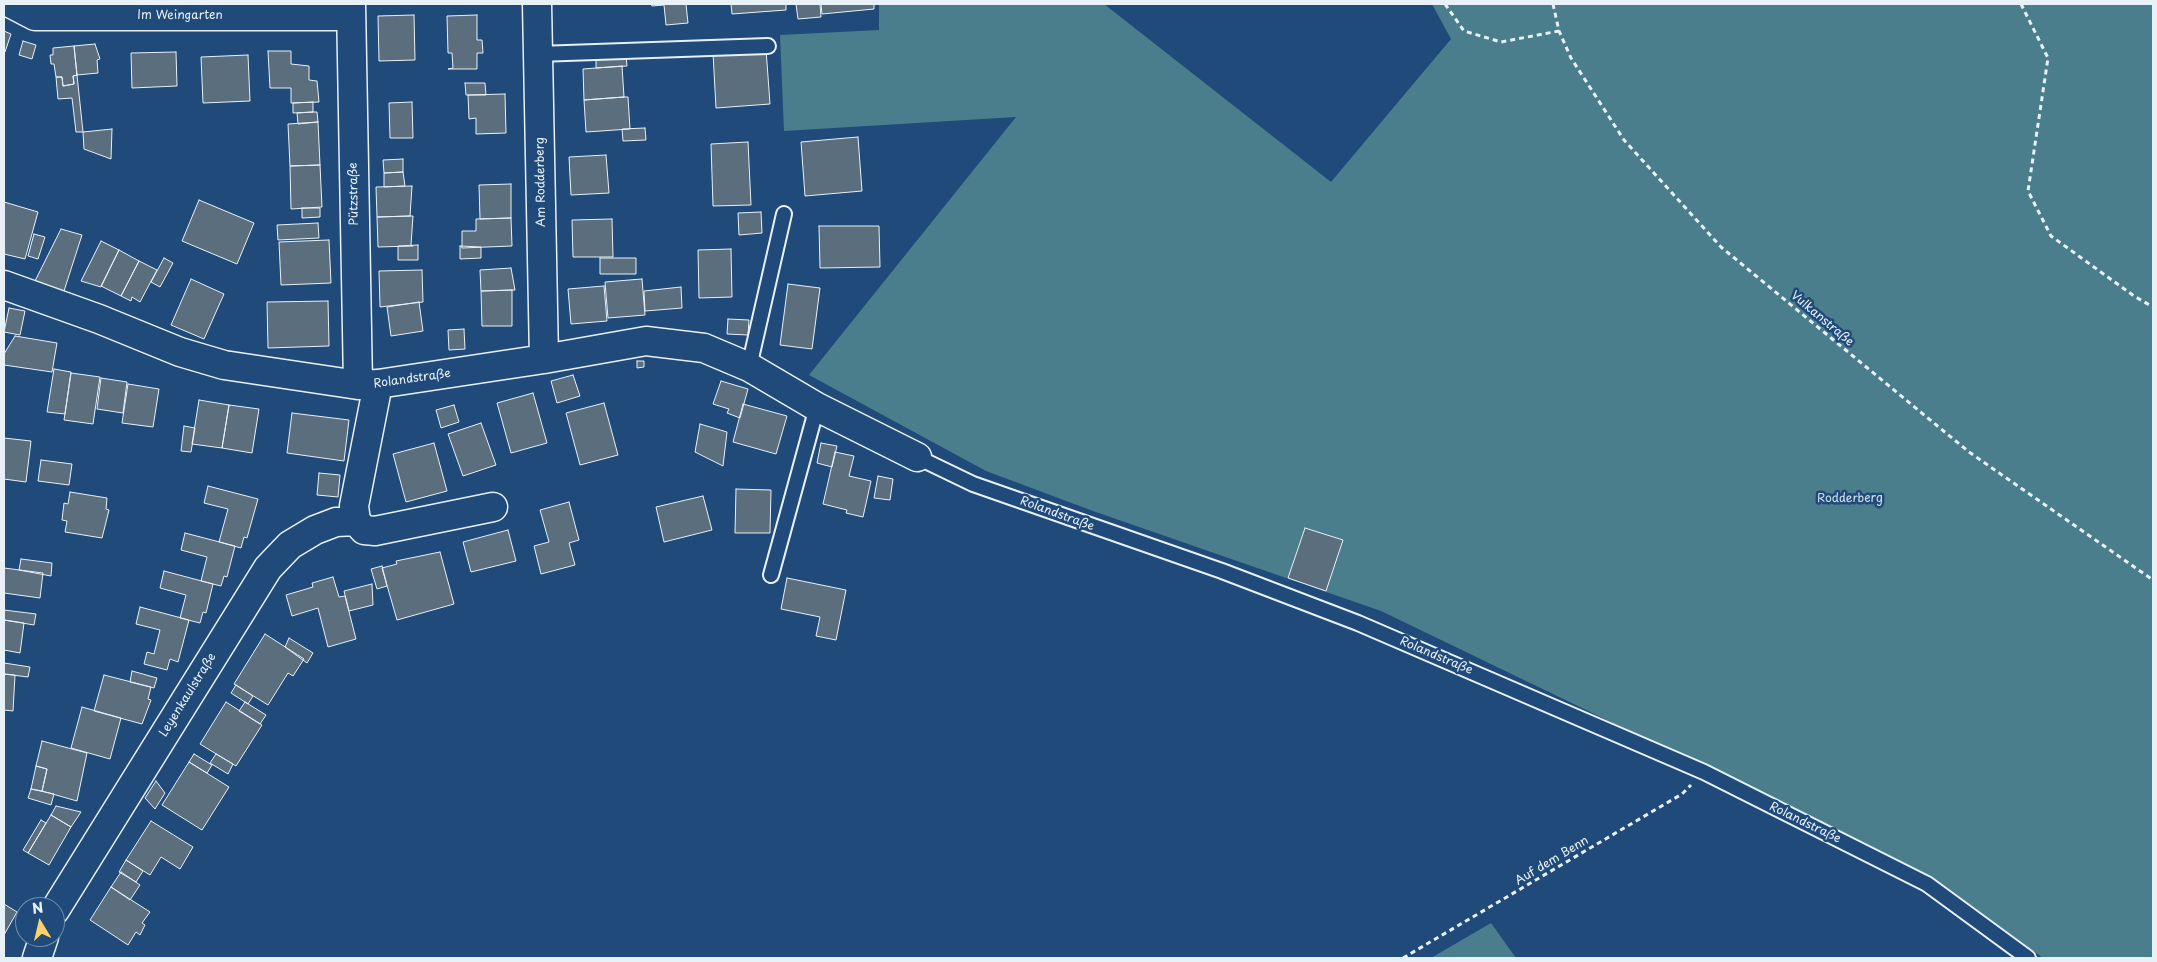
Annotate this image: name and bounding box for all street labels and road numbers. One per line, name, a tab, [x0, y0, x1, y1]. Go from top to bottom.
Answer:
street label: Im Weingarten	[137, 9, 223, 23]
street label: Am Rodderberg	[533, 137, 549, 227]
street label: Pützstraße	[346, 162, 362, 226]
street label: Vulkanstraße	[1788, 289, 1856, 349]
street label: Rolandstraße	[372, 366, 452, 392]
street label: Rolandstraße	[1018, 494, 1096, 534]
street label: Rolandstraße	[1397, 634, 1475, 678]
street label: Leyenkaulstraße	[156, 651, 220, 739]
street label: Rolandstraße	[1767, 799, 1843, 847]
street label: Auf dem Benn	[1513, 833, 1591, 889]

